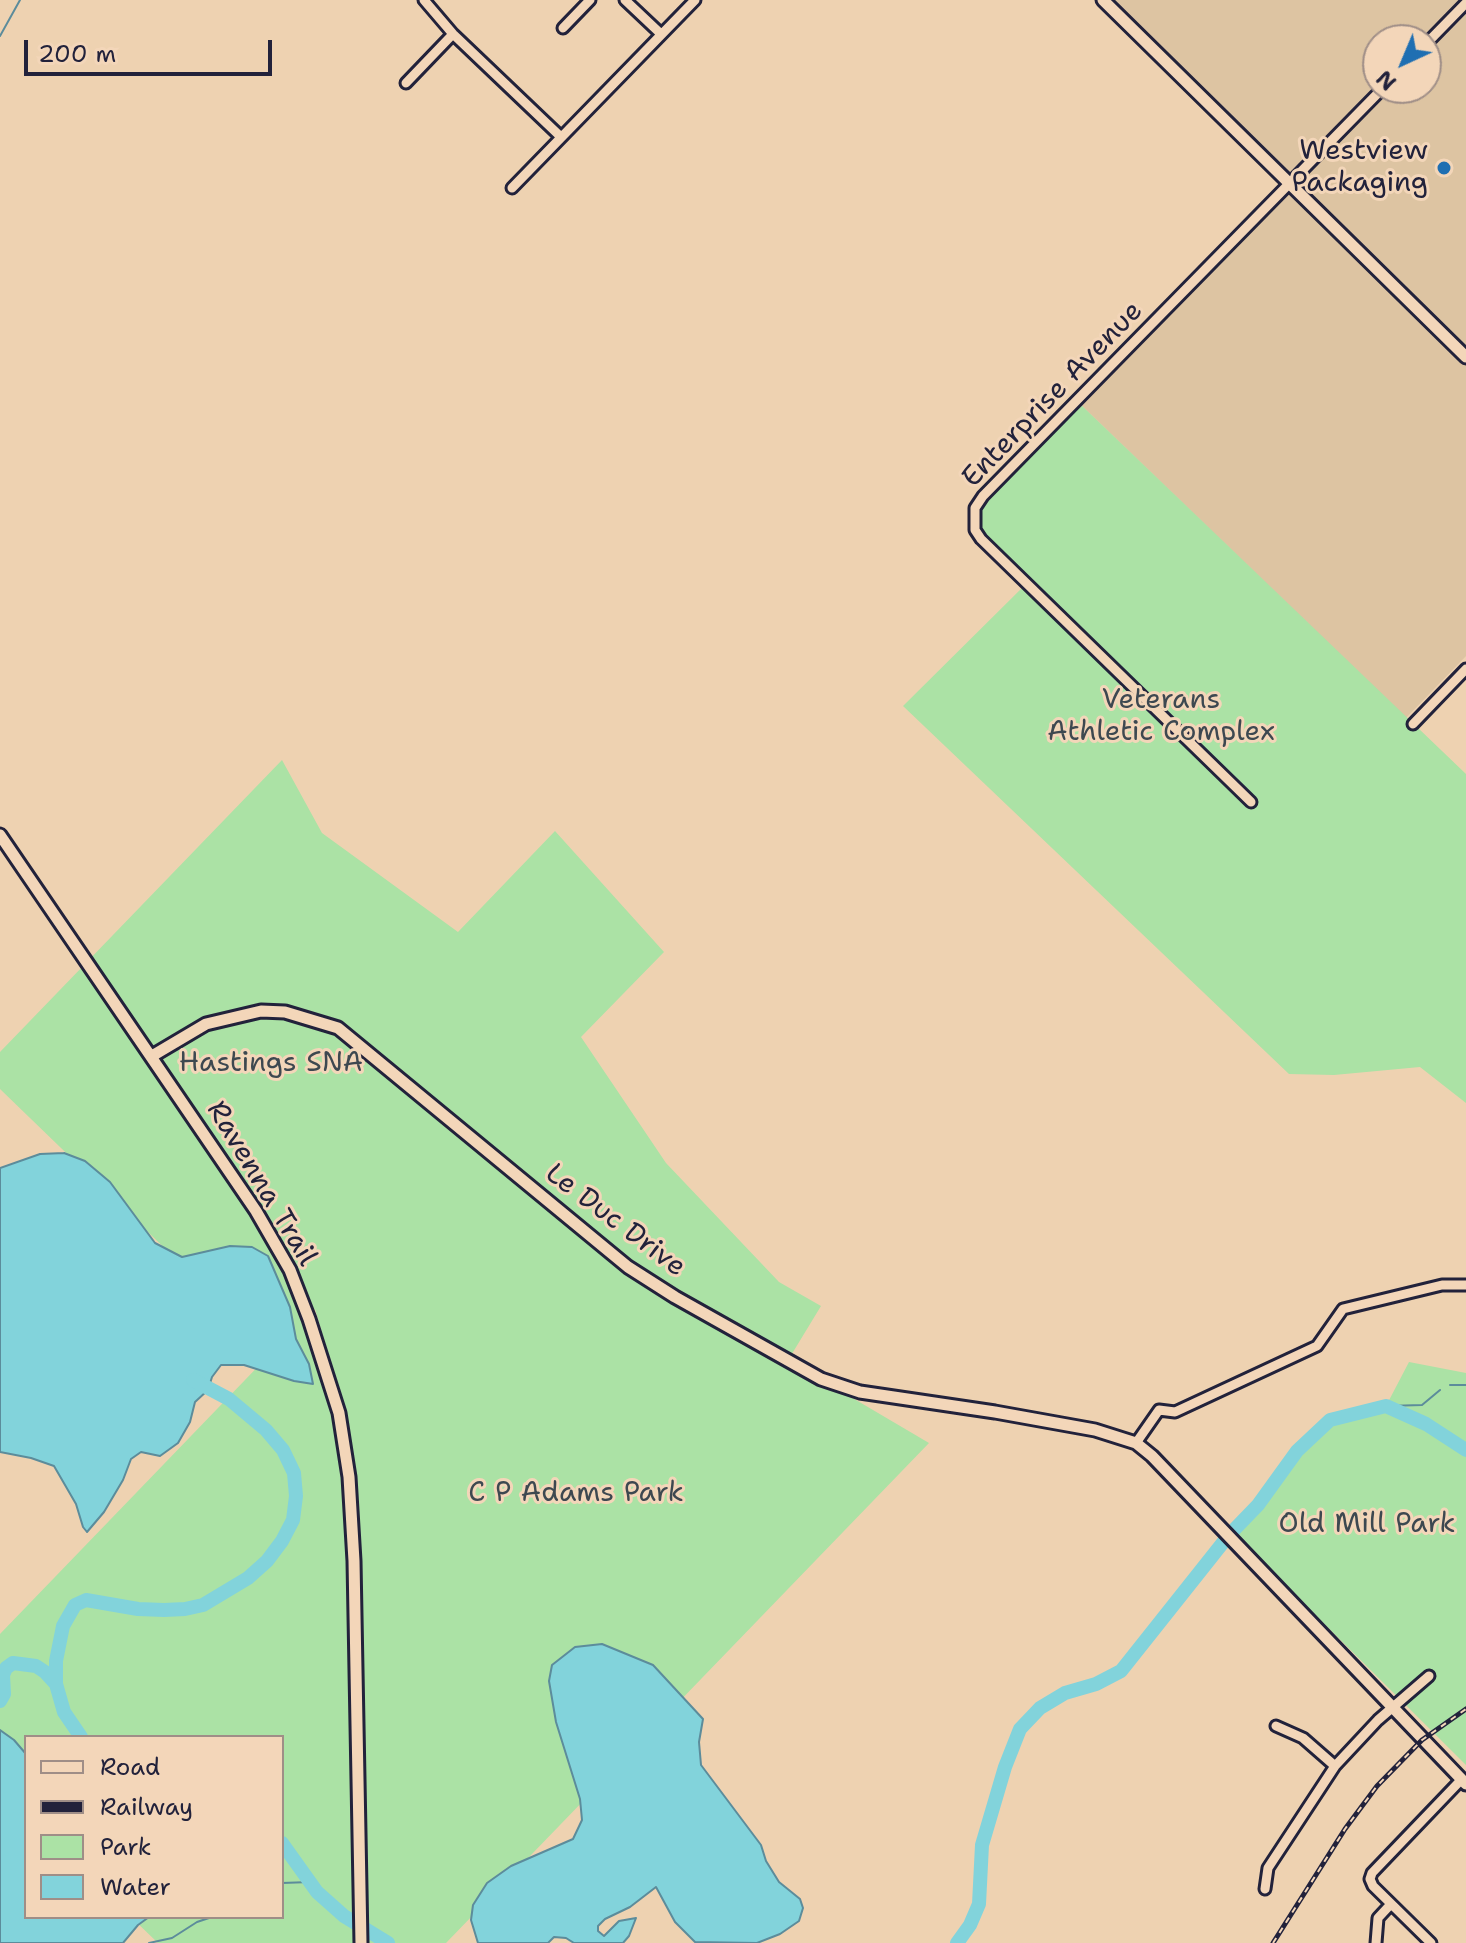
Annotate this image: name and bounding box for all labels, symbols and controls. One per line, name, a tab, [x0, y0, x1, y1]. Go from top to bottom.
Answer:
scale bar	[28, 24, 276, 74]
north arrow	[1362, 24, 1442, 104]
text: 200 m	[38, 38, 116, 70]
text: N	[1370, 64, 1403, 97]
place label: Westview Packaging	[1292, 135, 1428, 201]
marker: Westview Packaging	[1435, 159, 1453, 177]
street label: Enterprise Avenue	[956, 295, 1150, 495]
park label: Veterans Athletic Complex	[1047, 684, 1275, 750]
park label: Hastings SNA	[179, 1047, 363, 1081]
street label: Ravenna Trail	[199, 1096, 323, 1272]
street label: Le Duc Drive	[538, 1157, 692, 1285]
park label: C P Adams Park	[468, 1477, 684, 1511]
park label: Old Mill Park	[1279, 1508, 1455, 1542]
legend	[24, 1735, 284, 1919]
text: Road	[100, 1751, 160, 1783]
text: Railway	[100, 1791, 193, 1823]
text: Park	[100, 1831, 152, 1863]
text: Water	[100, 1871, 171, 1903]

